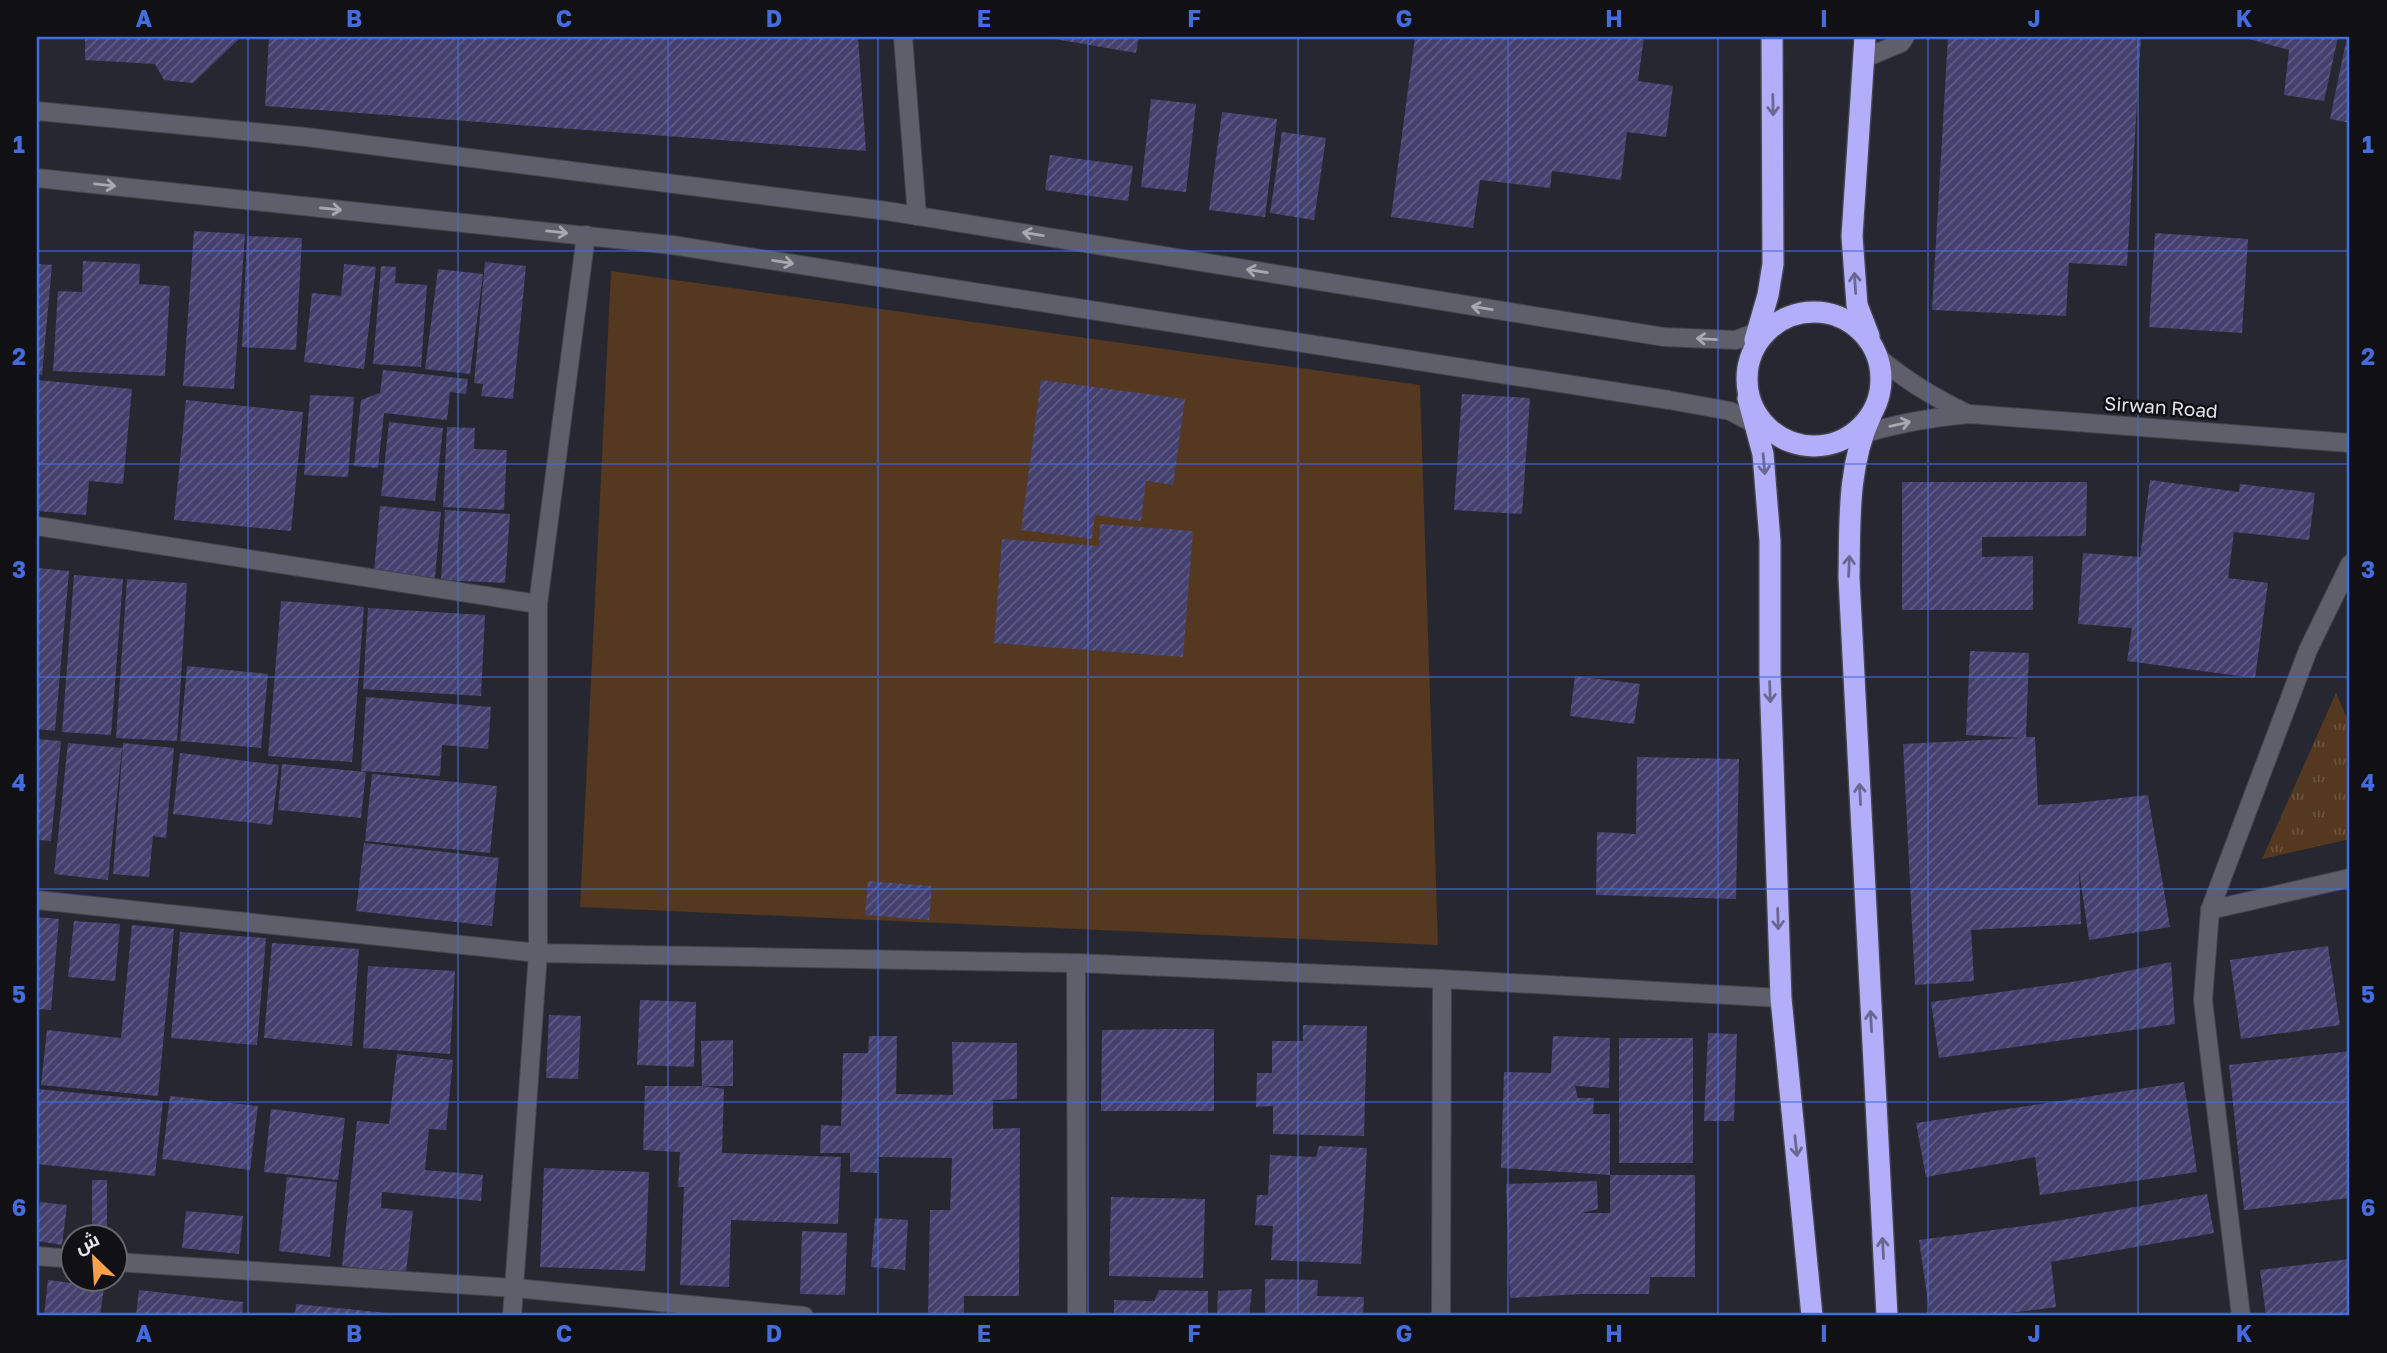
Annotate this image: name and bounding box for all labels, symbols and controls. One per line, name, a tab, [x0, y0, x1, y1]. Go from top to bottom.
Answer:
text: A	[136, 4, 153, 32]
text: B	[346, 4, 362, 32]
text: C	[556, 4, 572, 32]
text: D	[766, 4, 782, 32]
text: E	[977, 4, 991, 32]
text: F	[1187, 4, 1201, 32]
text: G	[1396, 4, 1412, 32]
text: H	[1605, 4, 1623, 32]
text: I	[1820, 4, 1828, 32]
text: J	[2027, 4, 2041, 32]
text: K	[2236, 4, 2253, 32]
one-way arrow	[1766, 93, 1780, 116]
text: 1	[13, 130, 25, 158]
text: 1	[2362, 130, 2374, 158]
one-way arrow	[93, 179, 115, 192]
one-way arrow	[319, 203, 342, 216]
one-way arrow	[545, 226, 568, 239]
one-way arrow	[1022, 228, 1044, 241]
one-way arrow	[771, 256, 794, 269]
one-way arrow	[1246, 264, 1269, 277]
one-way arrow	[1848, 272, 1861, 294]
one-way arrow	[1471, 301, 1494, 314]
one-way arrow	[1696, 332, 1719, 345]
text: 2	[12, 342, 26, 370]
text: 2	[2361, 342, 2375, 370]
street label: Sirwan Road	[2103, 391, 2219, 422]
one-way arrow	[1888, 416, 1911, 430]
one-way arrow	[1758, 453, 1771, 475]
text: 3	[12, 555, 26, 583]
one-way arrow	[1842, 555, 1856, 578]
text: 3	[2361, 555, 2375, 583]
one-way arrow	[1764, 680, 1777, 703]
text: 4	[12, 768, 26, 796]
text: 4	[2361, 768, 2375, 796]
one-way arrow	[1853, 782, 1866, 805]
one-way arrow	[1772, 907, 1785, 930]
text: 5	[12, 980, 26, 1008]
text: 5	[2361, 980, 2375, 1008]
one-way arrow	[1865, 1010, 1878, 1033]
one-way arrow	[1789, 1134, 1802, 1157]
text: 6	[12, 1193, 26, 1221]
text: 6	[2361, 1193, 2375, 1221]
north arrow	[60, 1224, 130, 1294]
text: ش	[71, 1227, 103, 1259]
one-way arrow	[1877, 1237, 1890, 1260]
text: A	[136, 1319, 153, 1347]
text: B	[346, 1319, 362, 1347]
text: C	[556, 1319, 572, 1347]
text: D	[766, 1319, 782, 1347]
text: E	[977, 1319, 991, 1347]
text: F	[1187, 1319, 1201, 1347]
text: G	[1396, 1319, 1412, 1347]
text: H	[1605, 1319, 1623, 1347]
text: I	[1820, 1319, 1828, 1347]
text: J	[2027, 1319, 2041, 1347]
text: K	[2236, 1319, 2253, 1347]

